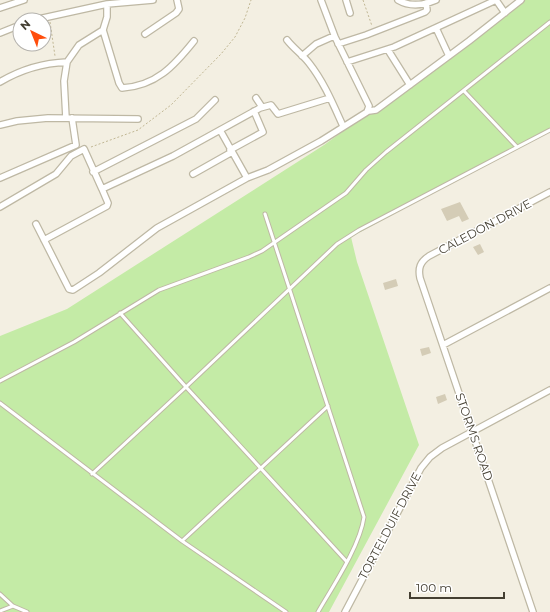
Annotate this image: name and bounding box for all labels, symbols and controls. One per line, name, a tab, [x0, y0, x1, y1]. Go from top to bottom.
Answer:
north arrow	[12, 12, 52, 52]
text: N	[17, 17, 33, 33]
street label: CALEDON DRIVE	[436, 196, 534, 257]
street label: STORMS ROAD	[452, 391, 497, 483]
street label: TORTELDUIF DRIVE	[355, 470, 424, 582]
scale bar	[410, 574, 504, 600]
text: 100 m	[416, 580, 452, 595]

